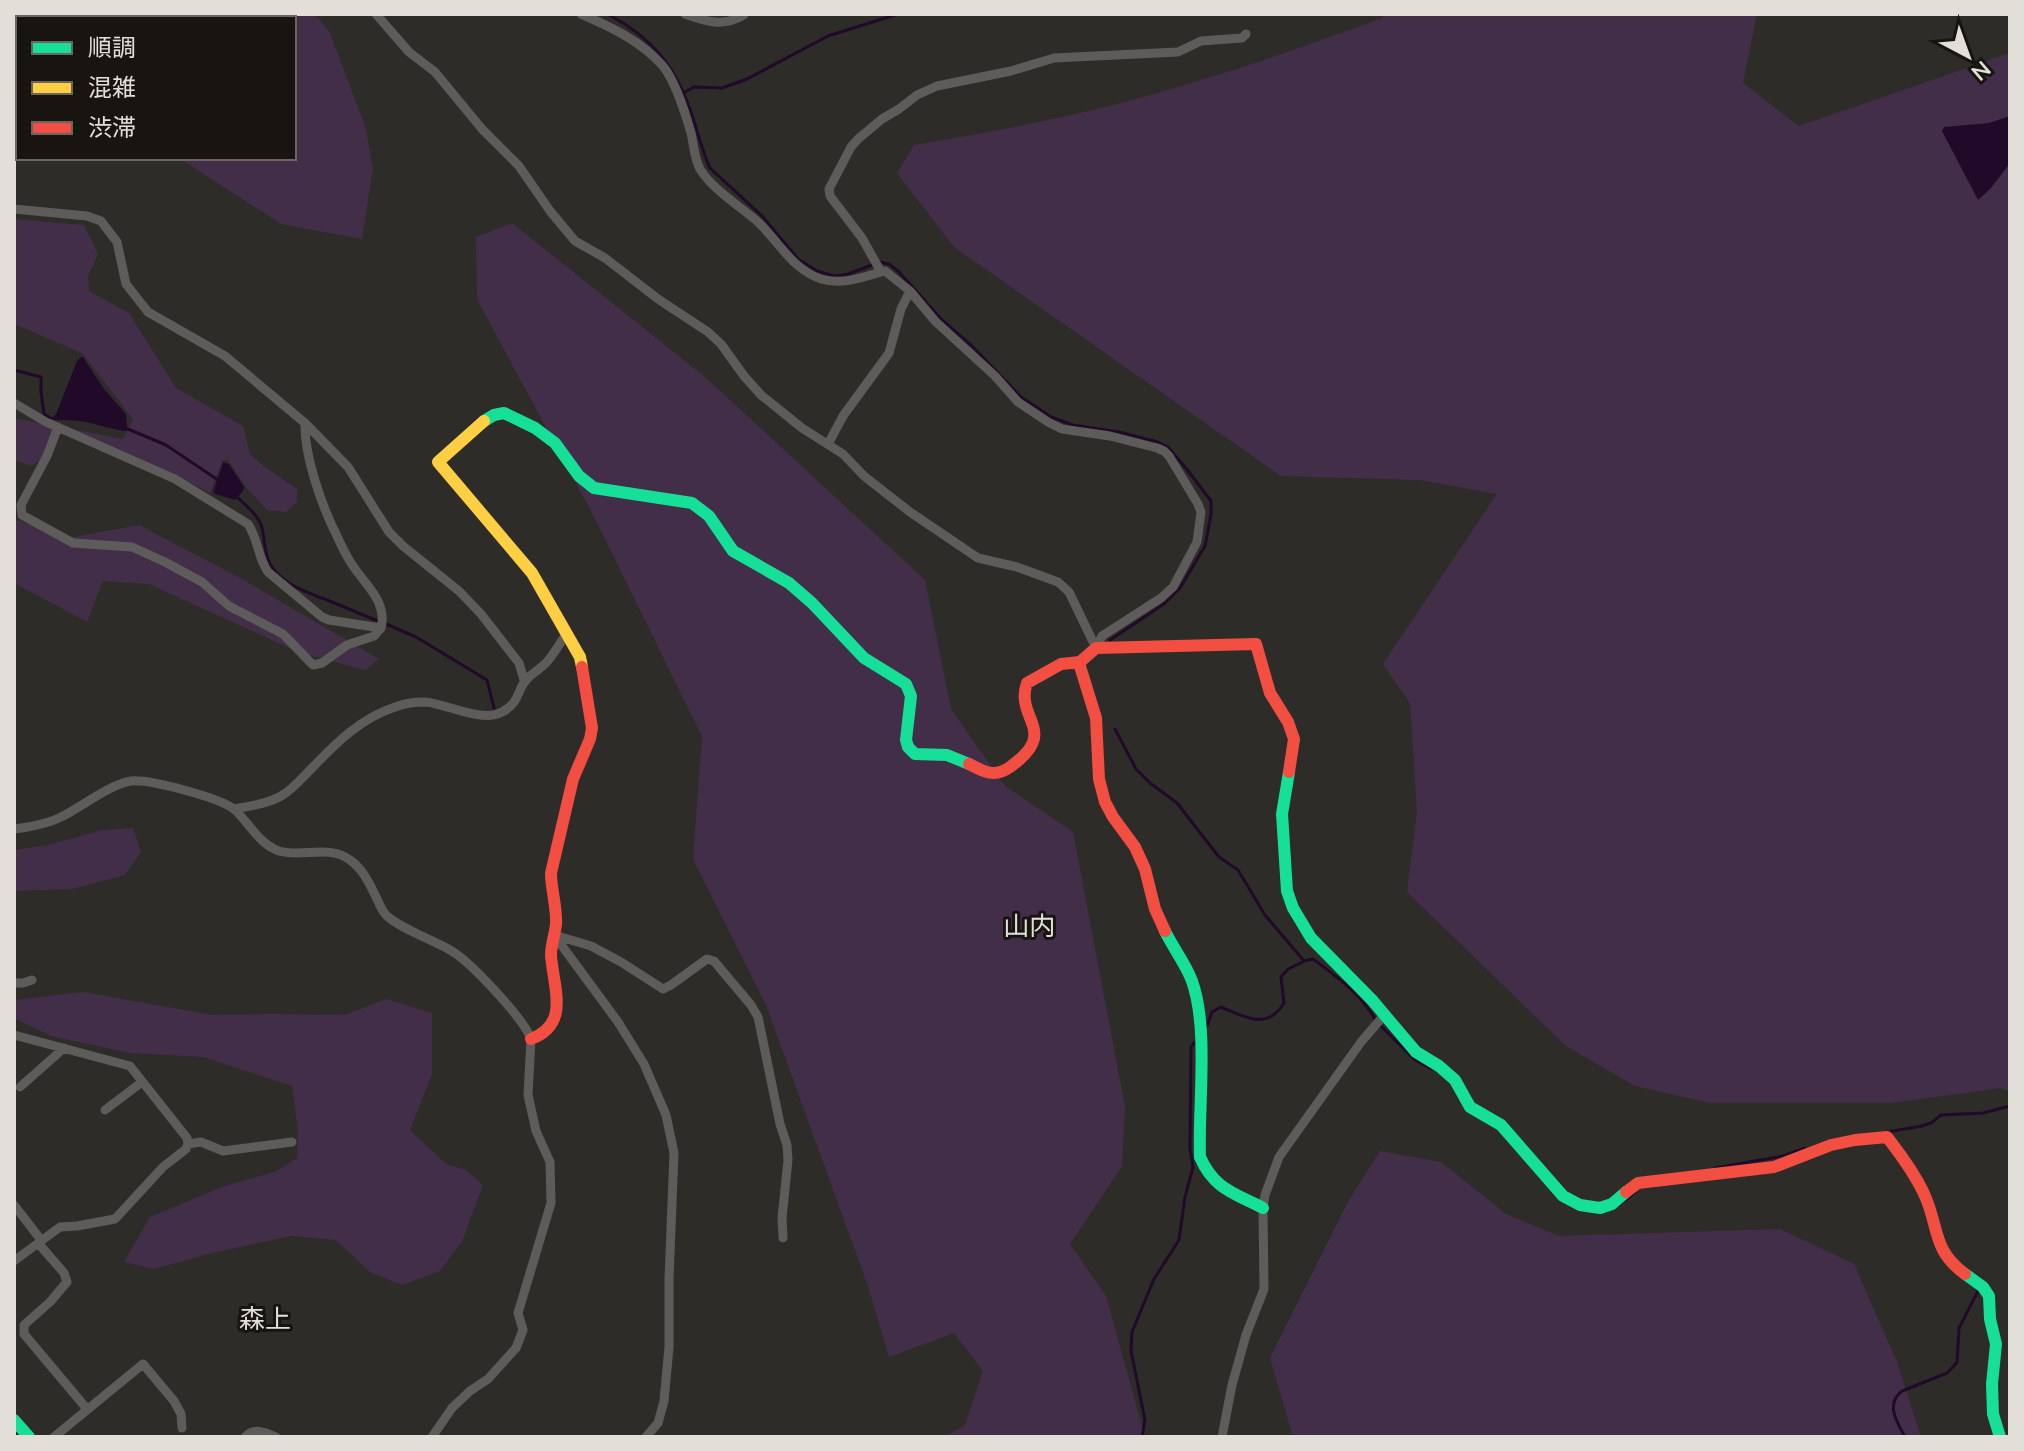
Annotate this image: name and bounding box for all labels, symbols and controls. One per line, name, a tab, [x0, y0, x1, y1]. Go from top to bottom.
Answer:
legend	[16, 16, 296, 160]
north arrow	[1928, 16, 2008, 96]
text: 順調	[88, 32, 136, 62]
text: N	[1966, 55, 1997, 87]
text: 混雑	[88, 72, 136, 102]
text: 渋滞	[88, 112, 136, 142]
district label: 山内	[1003, 909, 1055, 942]
district label: 森上	[239, 1302, 291, 1335]

